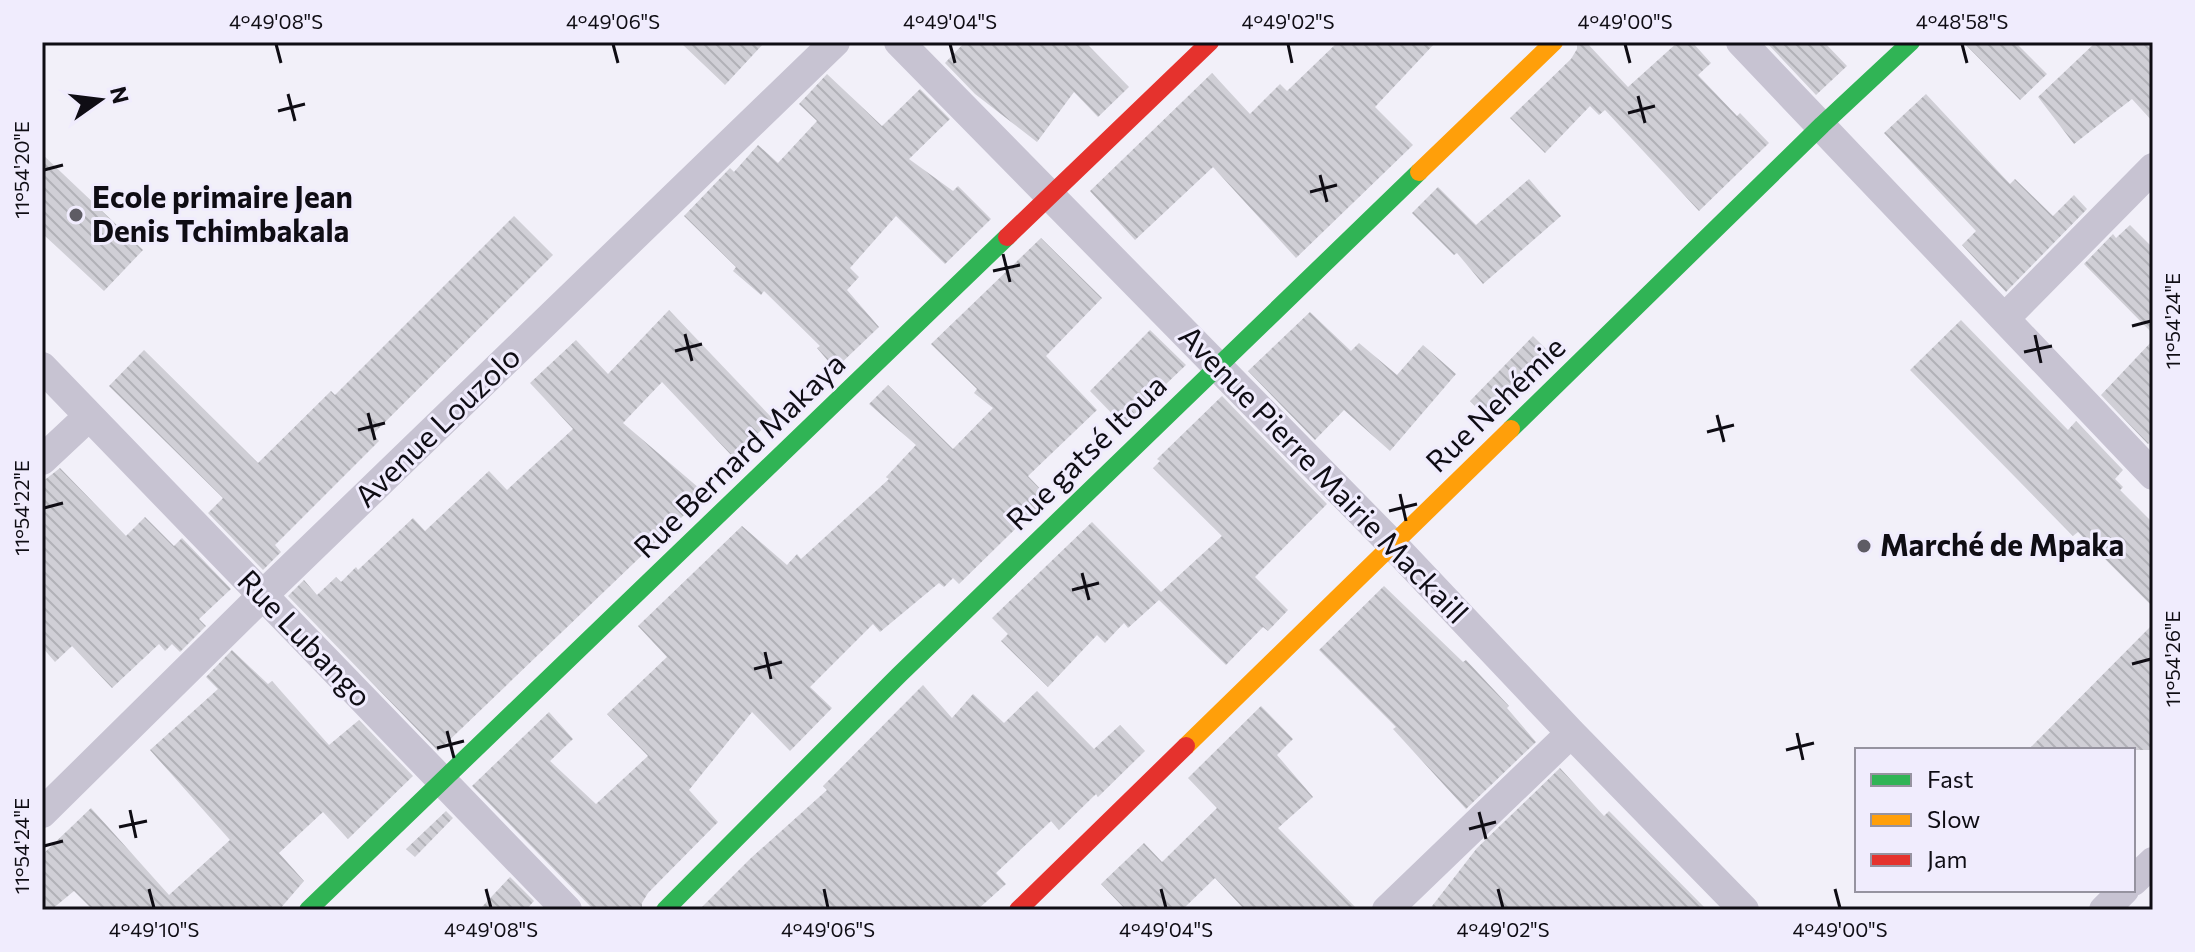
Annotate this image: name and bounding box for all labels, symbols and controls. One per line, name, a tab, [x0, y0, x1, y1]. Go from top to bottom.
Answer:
text: 4°49'08"S	[229, 9, 323, 33]
text: 4°49'06"S	[566, 9, 660, 33]
text: 4°49'04"S	[903, 9, 997, 33]
text: 4°49'02"S	[1242, 9, 1334, 33]
text: 4°49'00"S	[1578, 9, 1672, 33]
text: 4°48'58"S	[1916, 9, 2008, 33]
north arrow	[60, 60, 140, 140]
text: N	[105, 84, 135, 106]
text: 11°54'20"E	[9, 121, 33, 219]
place label: Ecole primaire Jean Denis Tchimbakala	[92, 177, 353, 248]
marker: Ecole primaire Jean Denis Tchimbakala	[67, 206, 85, 224]
text: 11°54'24"E	[2160, 273, 2184, 369]
street label: Avenue Pierre Mairie Mackaill	[1173, 317, 1477, 630]
street label: Rue Nehémie	[1417, 328, 1572, 479]
street label: Avenue Louzolo	[346, 337, 527, 514]
street label: Rue Bernard Makaya	[625, 344, 852, 565]
street label: Rue gatsé Itoua	[997, 366, 1173, 537]
text: 11°54'22"E	[9, 460, 33, 556]
place label: Marché de Mpaka	[1880, 525, 2124, 562]
marker: Marché de Mpaka	[1855, 537, 1873, 555]
street label: Rue Lubango	[231, 561, 380, 714]
text: 11°54'26"E	[2160, 611, 2184, 707]
legend	[1855, 748, 2135, 892]
text: Fast	[1927, 764, 1974, 793]
text: 11°54'24"E	[9, 798, 33, 894]
text: Slow	[1927, 804, 1980, 833]
text: Jam	[1927, 844, 1967, 873]
text: 4°49'10"S	[109, 917, 199, 941]
text: 4°49'08"S	[444, 917, 538, 941]
text: 4°49'06"S	[781, 917, 875, 941]
text: 4°49'04"S	[1119, 917, 1213, 941]
text: 4°49'02"S	[1457, 917, 1549, 941]
text: 4°49'00"S	[1793, 917, 1887, 941]

